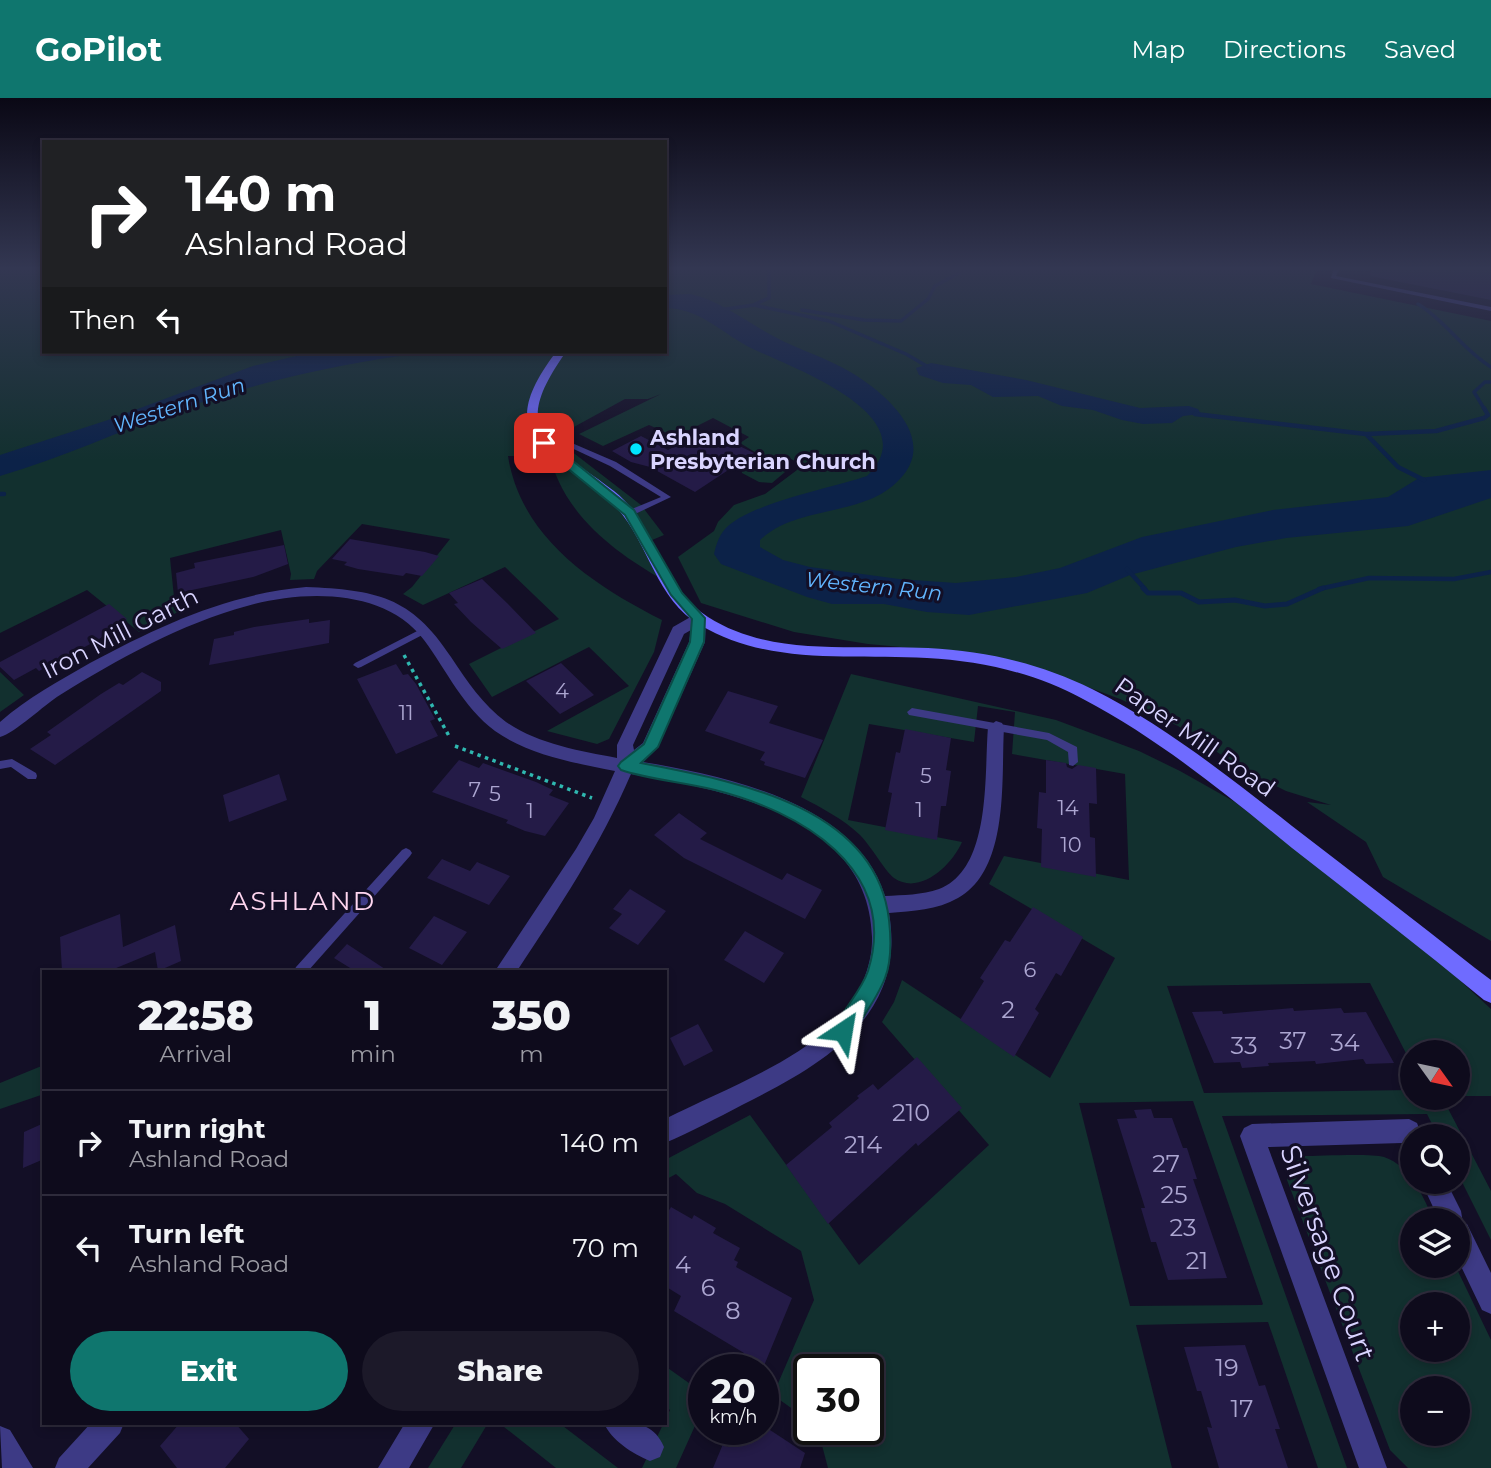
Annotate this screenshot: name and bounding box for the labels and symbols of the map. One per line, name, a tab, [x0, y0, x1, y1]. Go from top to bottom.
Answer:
water label: Western Run	[110, 372, 248, 438]
pin	[514, 413, 574, 473]
place label: Ashland Presbyterian Church	[649, 425, 876, 474]
marker: Ashland Presbyterian Church	[628, 441, 644, 457]
water label: Western Run	[805, 566, 943, 606]
street label: Iron Mill Garth	[37, 581, 203, 685]
street label: Paper Mill Road	[1109, 671, 1281, 803]
house number: 4	[555, 678, 569, 703]
house number: 11	[398, 700, 414, 725]
house number: 5	[920, 763, 932, 788]
house number: 7	[469, 777, 481, 802]
house number: 5	[489, 781, 501, 806]
house number: 14	[1057, 795, 1079, 820]
house number: 1	[915, 797, 923, 822]
house number: 1	[526, 798, 534, 823]
house number: 10	[1060, 832, 1082, 857]
district label: ASHLAND	[230, 885, 376, 917]
house number: 6	[1024, 957, 1037, 982]
position arrow	[806, 994, 880, 1068]
house number: 2	[1001, 995, 1015, 1024]
house number: 37	[1279, 1026, 1307, 1055]
house number: 34	[1330, 1028, 1360, 1057]
house number: 33	[1231, 1031, 1257, 1060]
north arrow	[1400, 1040, 1470, 1110]
house number: 210	[892, 1098, 930, 1127]
house number: 214	[844, 1130, 882, 1159]
street label: Silversage Court	[1273, 1140, 1383, 1366]
house number: 27	[1152, 1149, 1180, 1178]
house number: 25	[1160, 1180, 1188, 1209]
house number: 23	[1169, 1213, 1197, 1242]
house number: 21	[1186, 1246, 1208, 1275]
house number: 4	[675, 1250, 691, 1279]
house number: 6	[701, 1273, 715, 1302]
house number: 8	[725, 1296, 741, 1325]
house number: 19	[1215, 1353, 1239, 1382]
speed limit sign: 30	[793, 1354, 884, 1445]
house number: 17	[1231, 1394, 1253, 1423]

